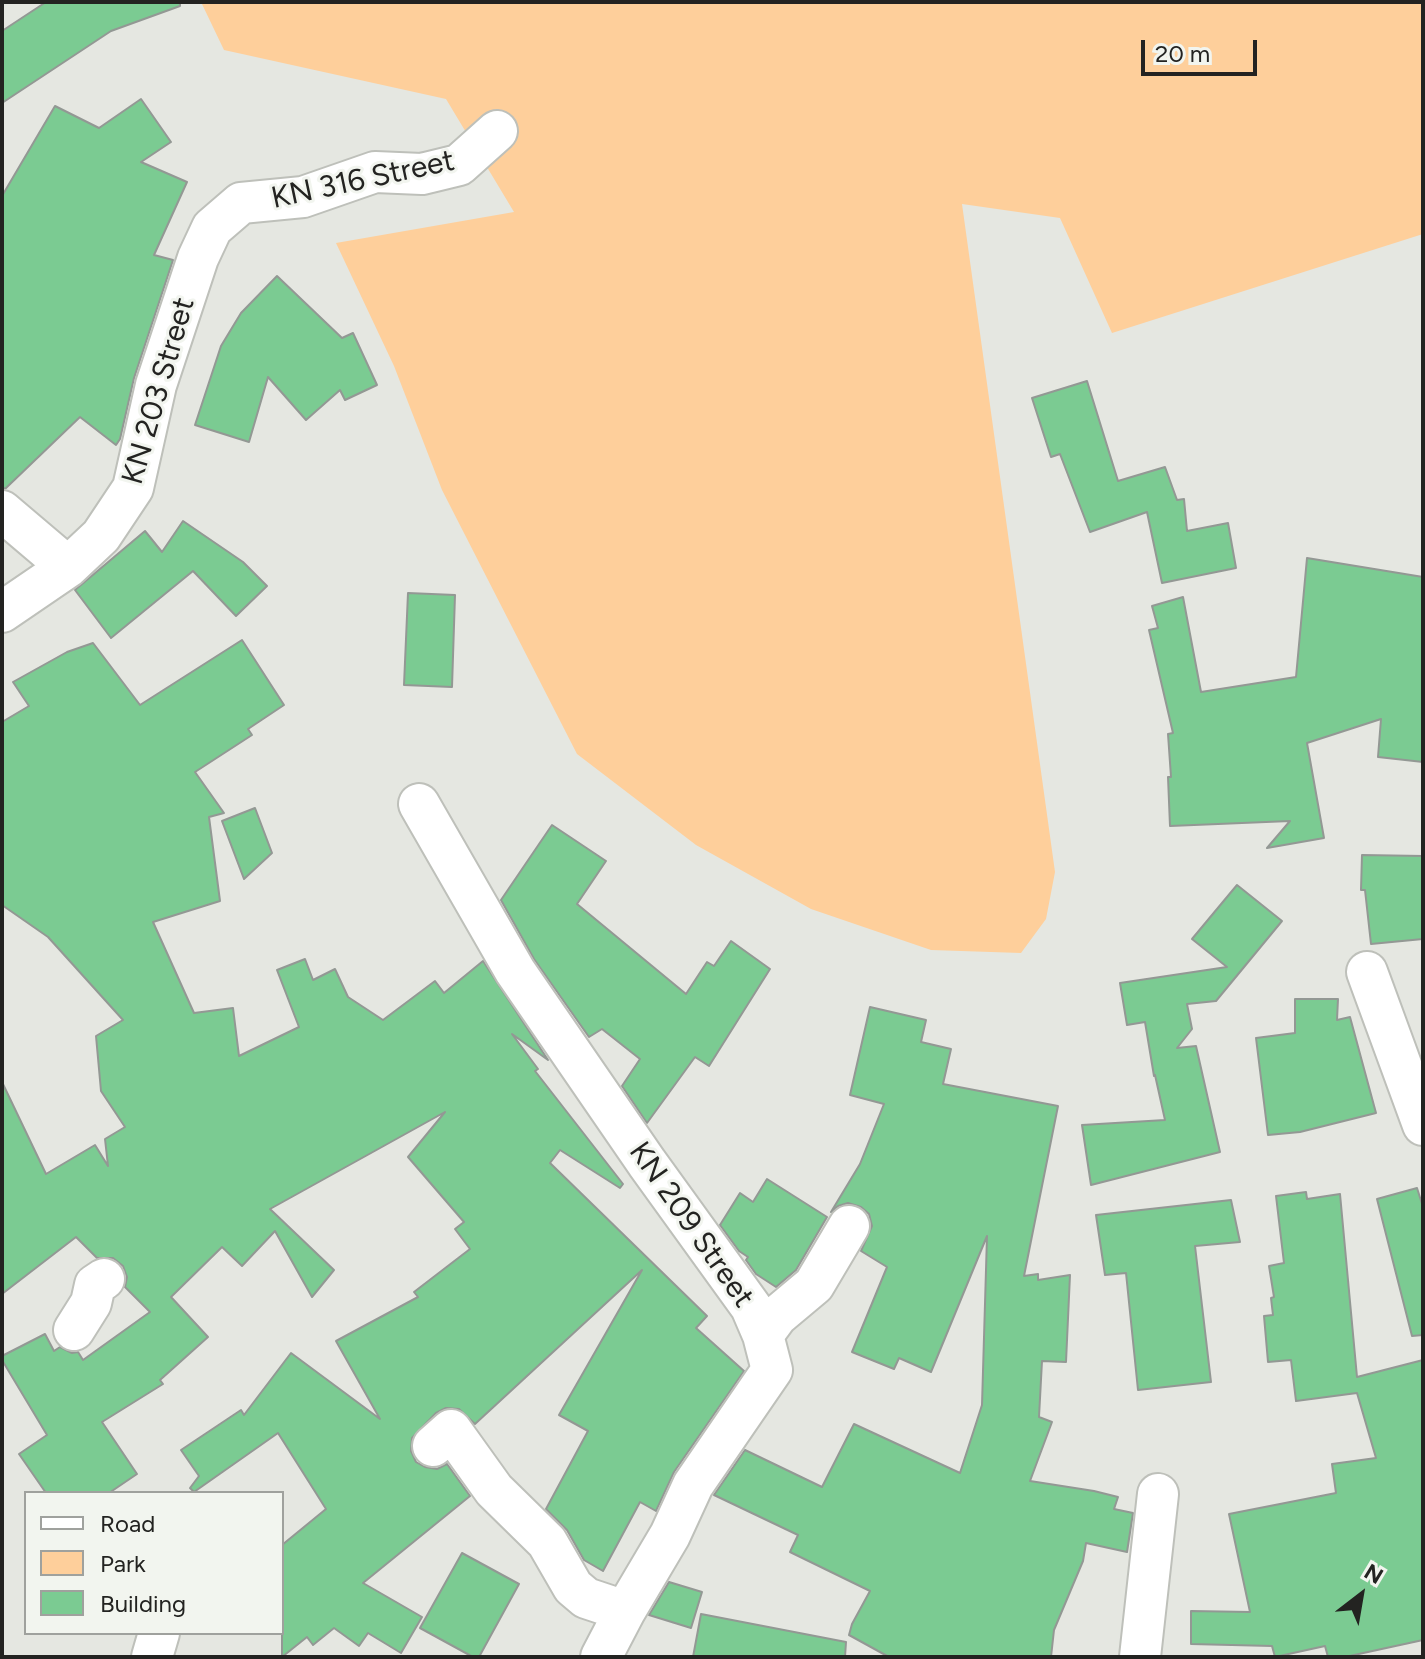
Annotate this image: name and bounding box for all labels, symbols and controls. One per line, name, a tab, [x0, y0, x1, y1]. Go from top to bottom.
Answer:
scale bar	[1145, 24, 1261, 74]
text: 20 m	[1155, 39, 1210, 68]
street label: KN 316 Street	[268, 143, 458, 217]
street label: KN 203 Street	[115, 293, 203, 489]
street label: KN 209 Street	[621, 1135, 761, 1315]
legend	[24, 1491, 284, 1635]
text: Road	[100, 1509, 155, 1538]
text: Park	[100, 1549, 146, 1578]
north arrow	[1321, 1555, 1401, 1635]
text: N	[1359, 1558, 1388, 1590]
text: Building	[100, 1589, 186, 1618]

